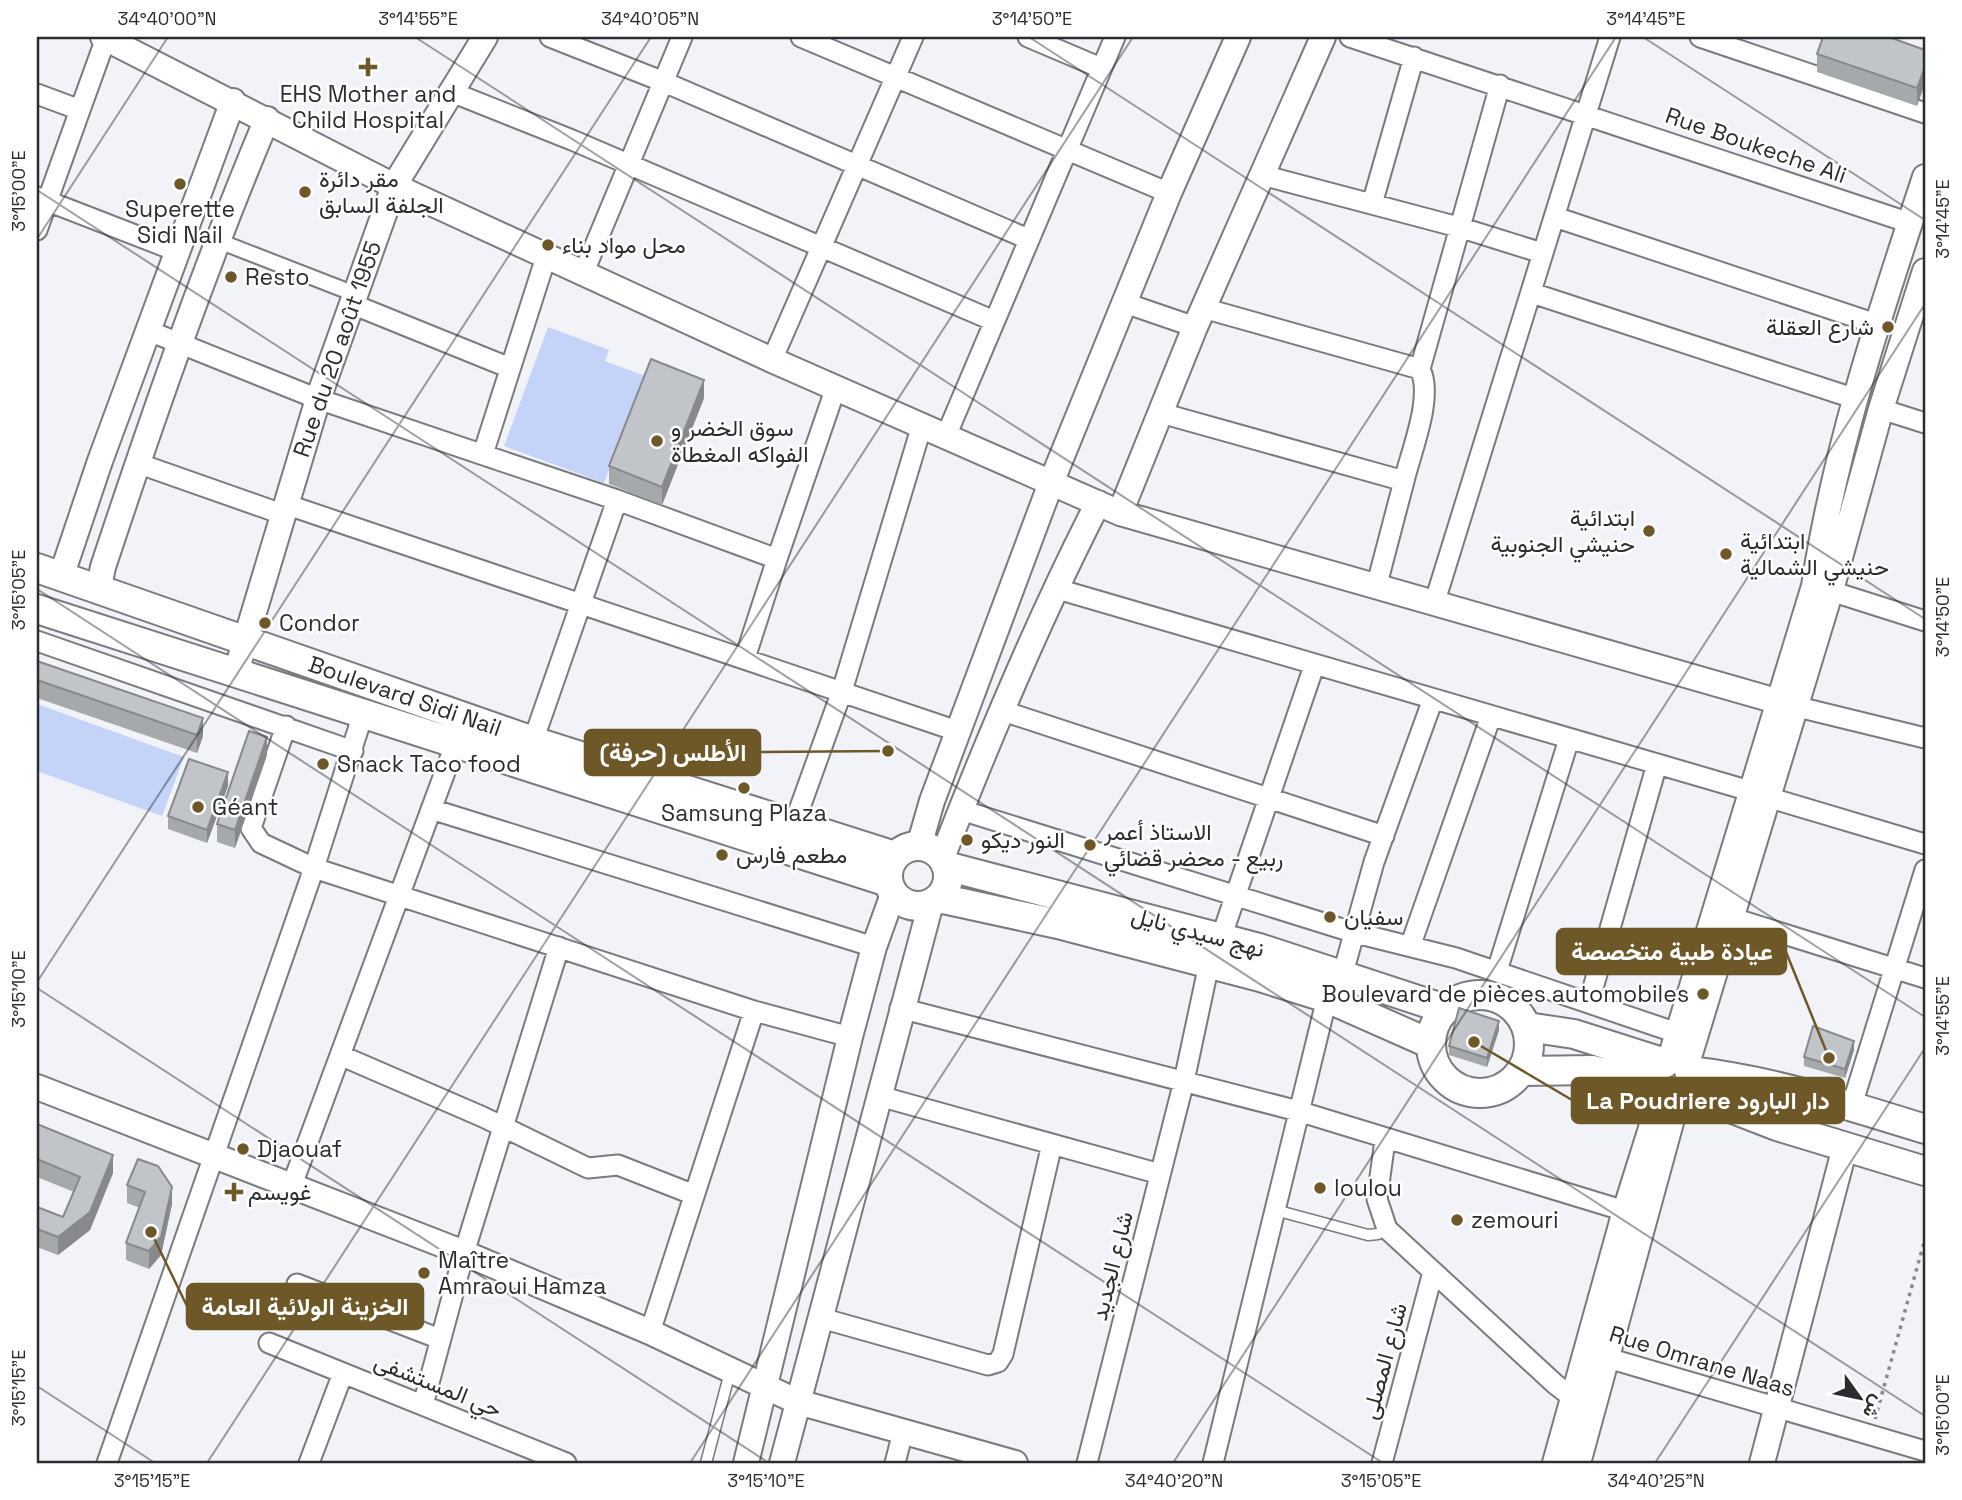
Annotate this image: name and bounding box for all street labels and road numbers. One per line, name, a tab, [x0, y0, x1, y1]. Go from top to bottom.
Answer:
street label: Rue Boukeche Ali	[1661, 100, 1851, 190]
street label: Rue du 20 août 1955	[286, 237, 388, 461]
street label: Boulevard Sidi Nail	[304, 649, 506, 743]
street label: نهج سيدي نايل	[1127, 900, 1268, 968]
street label: شارع الجديد	[1084, 1208, 1141, 1324]
street label: شارع المصلى	[1354, 1299, 1415, 1423]
street label: Rue Omrane Naas	[1606, 1319, 1798, 1403]
street label: حي المستشفى	[368, 1346, 506, 1428]

